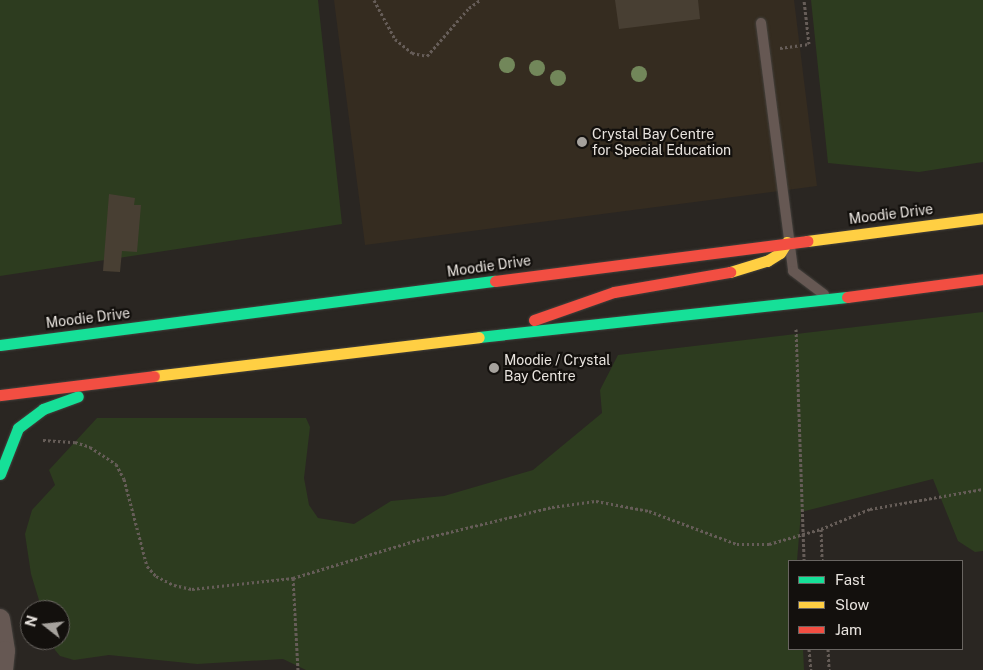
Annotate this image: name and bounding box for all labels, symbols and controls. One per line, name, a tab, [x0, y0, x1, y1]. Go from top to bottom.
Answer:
place label: Crystal Bay Centre for Special Education	[592, 126, 731, 158]
marker: Crystal Bay Centre for Special Education	[576, 136, 588, 148]
street label: Moodie Drive	[848, 200, 934, 228]
street label: Moodie Drive	[446, 252, 532, 280]
street label: Moodie Drive	[45, 304, 131, 332]
place label: Moodie / Crystal Bay Centre	[504, 352, 611, 384]
marker: Moodie / Crystal Bay Centre	[488, 362, 500, 374]
legend	[788, 560, 963, 650]
text: Fast	[835, 571, 865, 588]
text: Slow	[835, 596, 869, 613]
north arrow	[20, 600, 70, 650]
text: N	[22, 614, 41, 629]
text: Jam	[835, 621, 862, 638]

